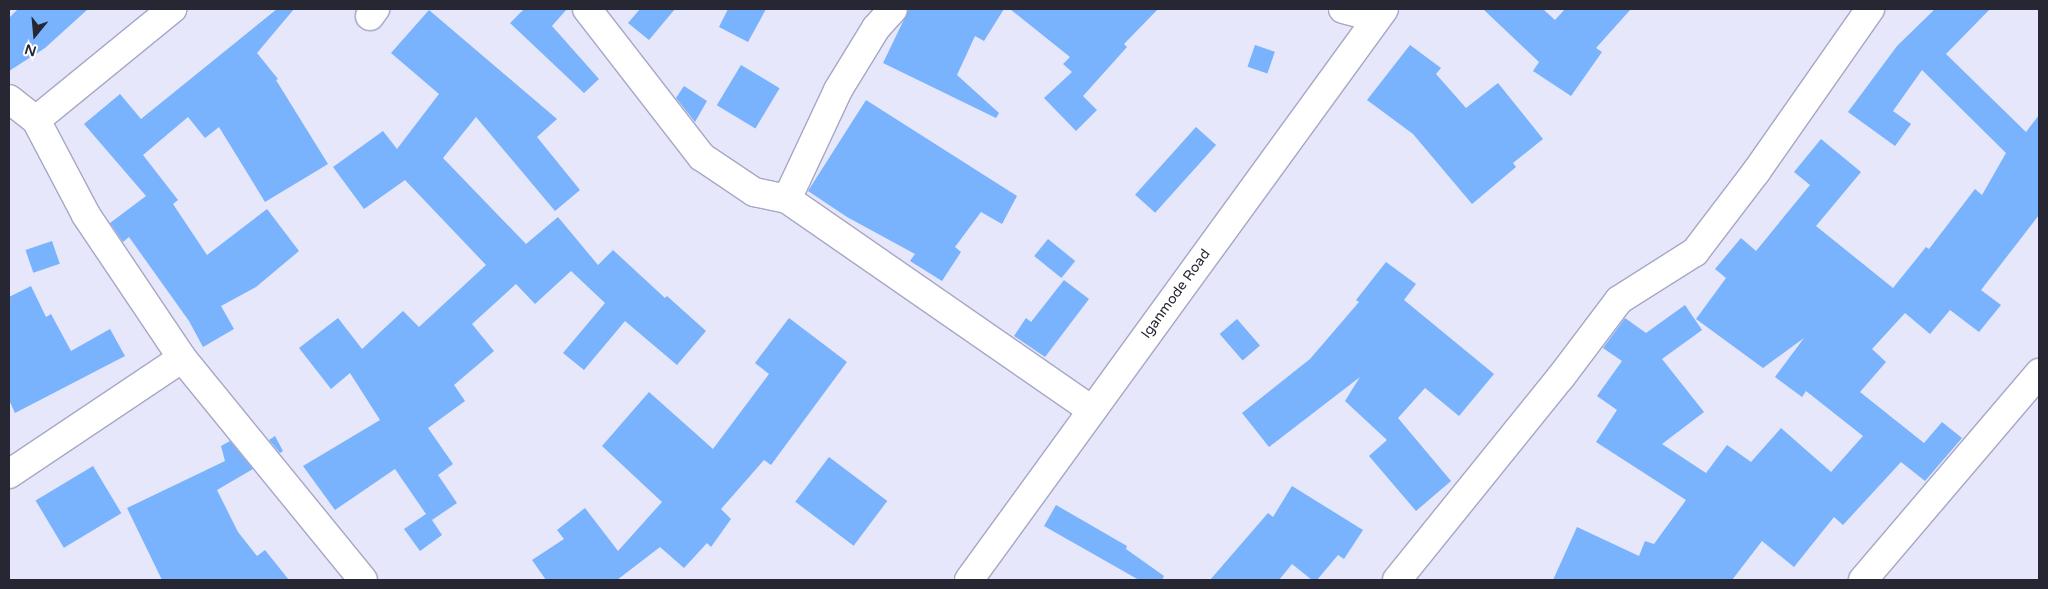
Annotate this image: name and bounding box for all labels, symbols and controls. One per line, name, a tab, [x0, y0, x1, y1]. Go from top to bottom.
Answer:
north arrow	[10, 10, 60, 60]
text: N	[23, 40, 38, 60]
street label: Iganmode Road	[1138, 246, 1214, 342]

